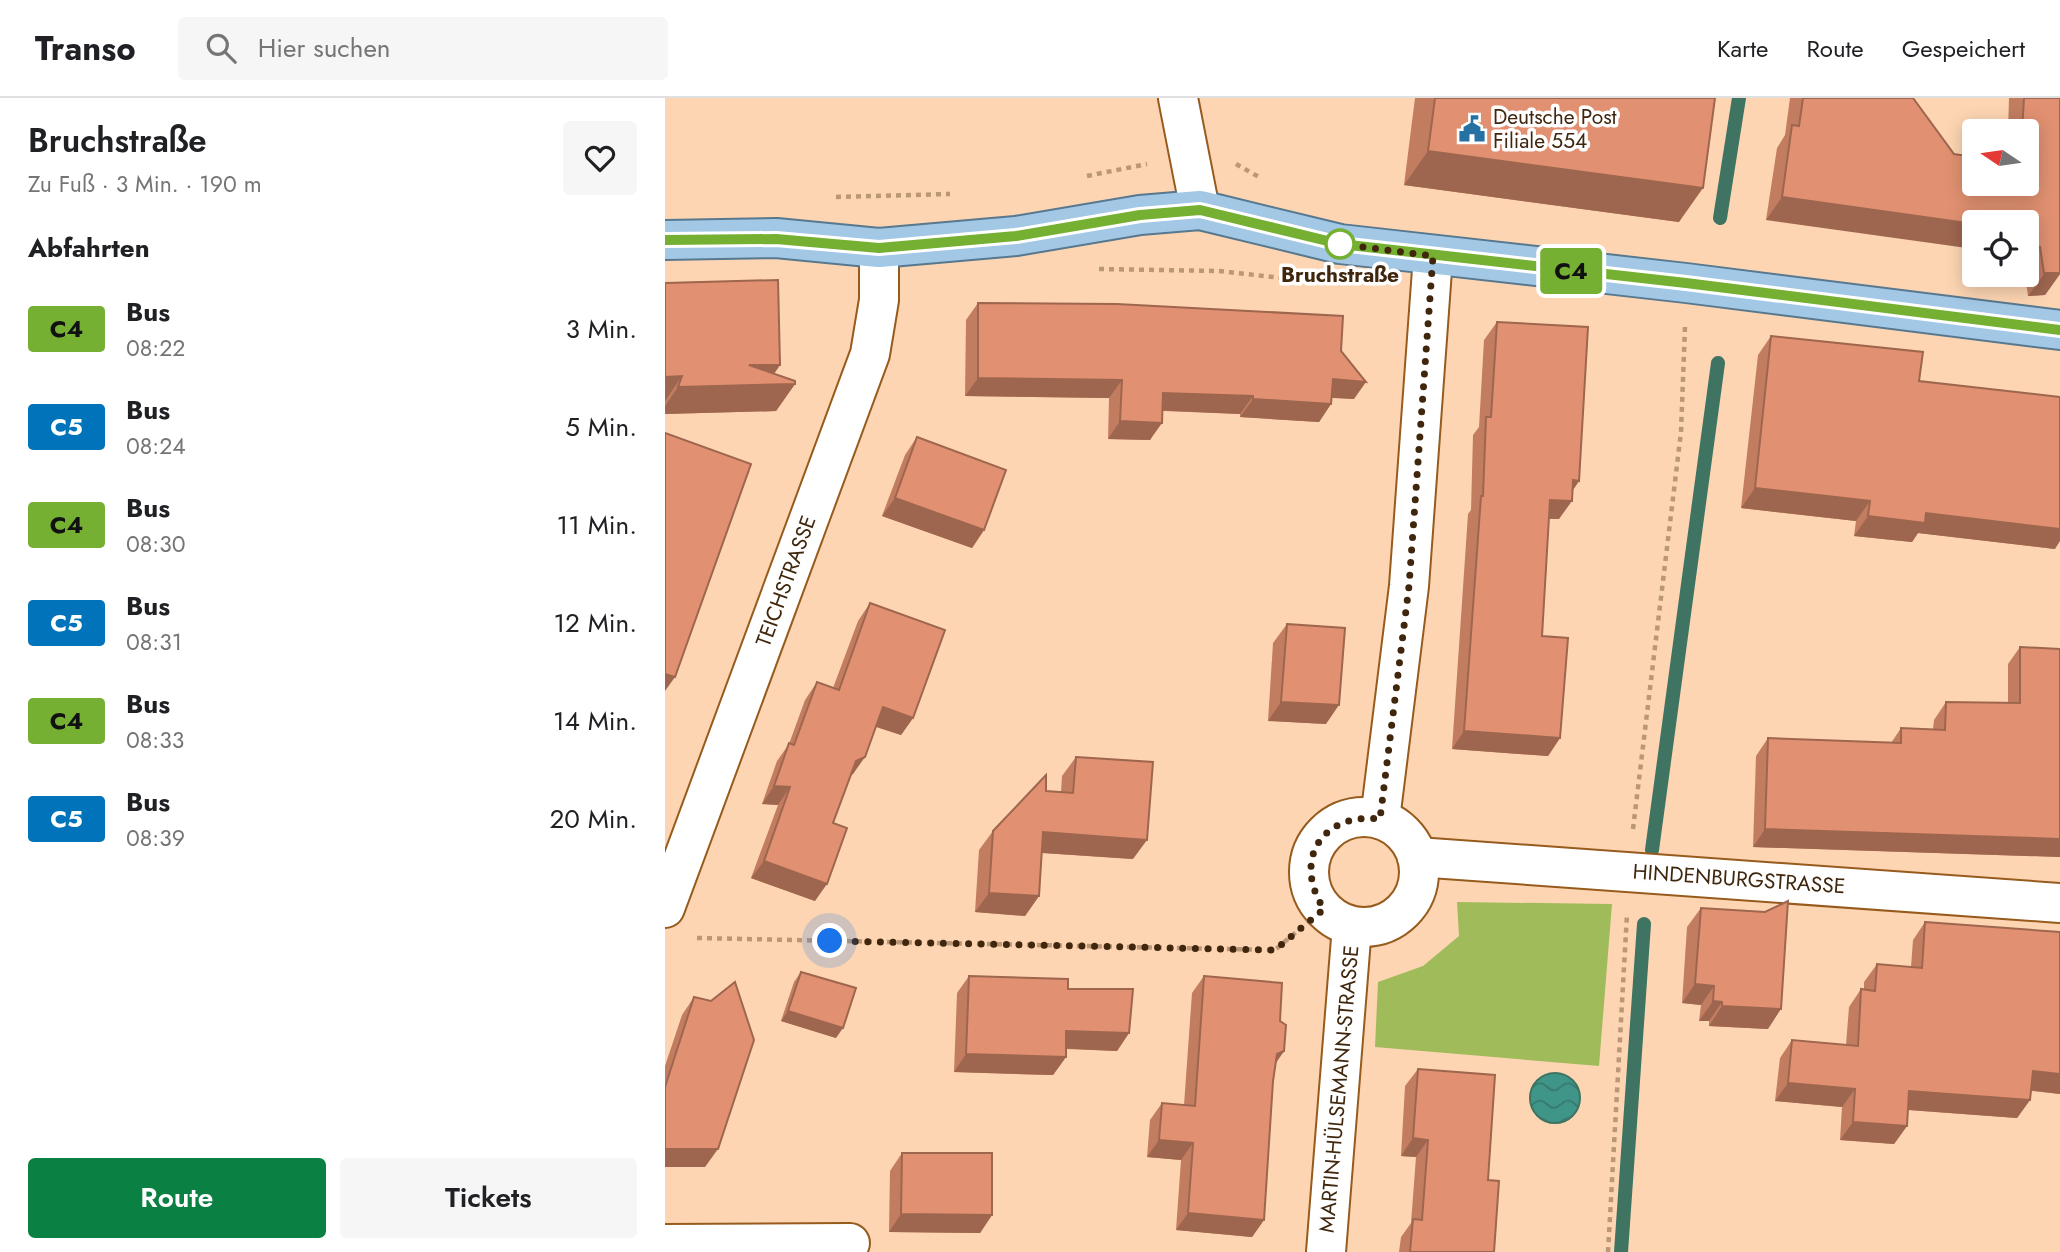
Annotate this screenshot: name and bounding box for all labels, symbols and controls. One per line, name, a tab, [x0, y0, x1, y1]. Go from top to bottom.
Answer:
search box	[178, 17, 668, 80]
text: Transo	[35, 25, 136, 72]
icon: search	[202, 29, 240, 67]
text: Hier suchen	[258, 29, 390, 67]
text: Karte	[1717, 31, 1768, 66]
text: Route	[1806, 31, 1864, 66]
text: Gespeichert	[1902, 31, 2025, 66]
place label: Deutsche Post Filiale 554	[1493, 102, 1617, 156]
public building icon: Deutsche Post Filiale 554	[1457, 114, 1487, 144]
text: Bruchstraße	[28, 117, 207, 164]
north arrow	[1962, 119, 2039, 196]
map controls	[1962, 119, 2039, 287]
button: heart	[563, 121, 637, 195]
text: Zu Fuß · 3 Min. · 190 m	[28, 167, 262, 201]
button: locate	[1962, 210, 2039, 287]
text: Abfahrten	[28, 229, 150, 267]
marker: Bruchstraße	[1325, 229, 1355, 259]
line badge: C4	[1539, 248, 1602, 294]
text: C4	[1554, 253, 1588, 288]
place label: Bruchstraße	[1281, 260, 1399, 290]
text: Bus	[126, 293, 170, 331]
text: 3 Min.	[566, 310, 637, 348]
text: C4	[50, 311, 83, 346]
text: 08:22	[126, 331, 185, 365]
text: Bus	[126, 391, 170, 429]
text: 5 Min.	[565, 408, 637, 446]
text: C5	[50, 409, 83, 444]
text: 08:24	[126, 429, 186, 463]
text: Bus	[126, 489, 170, 527]
text: 11 Min.	[557, 506, 637, 544]
text: C4	[50, 507, 83, 542]
street label: TEICHSTRASSE	[748, 511, 824, 651]
text: 08:30	[126, 527, 186, 561]
text: Bus	[126, 587, 170, 625]
text: 12 Min.	[553, 604, 637, 642]
text: C5	[50, 605, 83, 640]
text: 08:31	[126, 625, 182, 659]
text: Bus	[126, 685, 170, 723]
text: 14 Min.	[553, 702, 637, 740]
text: C4	[50, 703, 83, 738]
text: 08:33	[126, 723, 184, 757]
text: Bus	[126, 783, 170, 821]
text: 20 Min.	[550, 800, 637, 838]
text: C5	[50, 801, 83, 836]
text: 08:39	[126, 821, 185, 855]
street label: HINDENBURGSTRASSE	[1632, 857, 1846, 901]
your location	[812, 923, 847, 958]
street label: MARTIN-HÜLSEMANN-STRASSE	[1311, 944, 1367, 1234]
button: Route	[28, 1158, 326, 1238]
button: Tickets	[340, 1158, 637, 1238]

